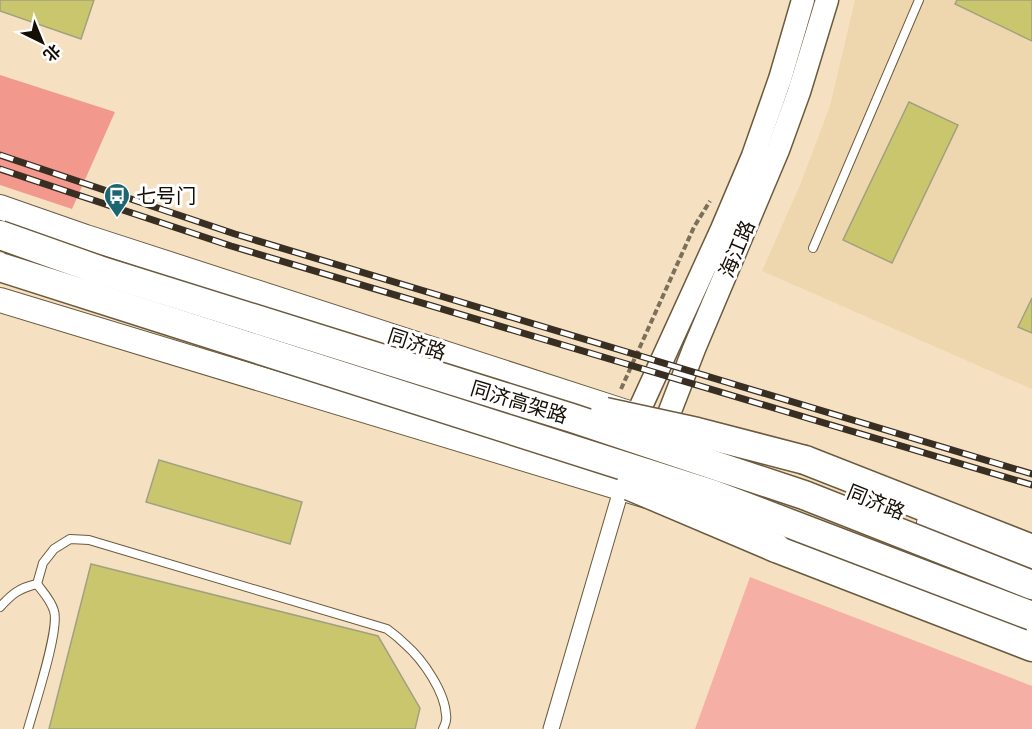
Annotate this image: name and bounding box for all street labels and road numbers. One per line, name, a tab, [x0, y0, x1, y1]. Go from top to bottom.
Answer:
street label: 海江路	[714, 217, 760, 281]
street label: 同济路	[385, 323, 449, 365]
street label: 同济高架路	[468, 376, 570, 428]
street label: 同济路	[844, 480, 908, 524]

